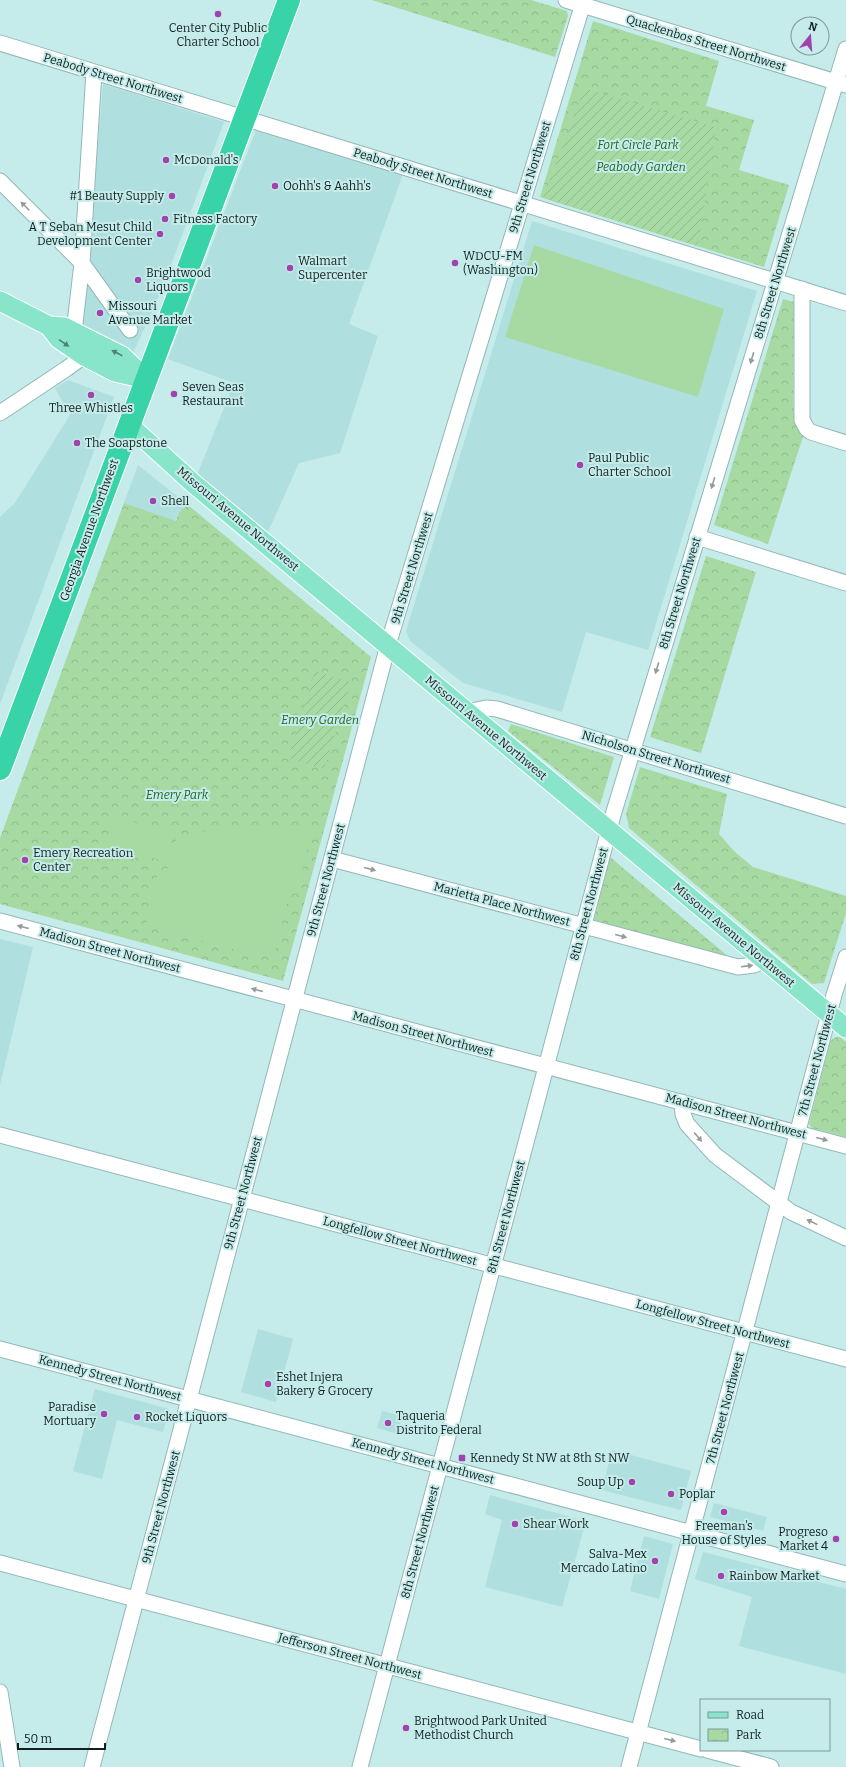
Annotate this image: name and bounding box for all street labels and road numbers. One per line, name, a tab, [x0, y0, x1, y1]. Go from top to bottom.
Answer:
street label: Quackenbos Street Northwest	[624, 12, 788, 74]
street label: Peabody Street Northwest	[42, 50, 185, 106]
street label: 9th Street Northwest	[506, 119, 554, 235]
street label: Peabody Street Northwest	[352, 145, 495, 201]
street label: 8th Street Northwest	[751, 225, 799, 341]
street label: Georgia Avenue Northwest	[57, 457, 121, 603]
street label: Missouri Avenue Northwest	[174, 464, 302, 575]
street label: 9th Street Northwest	[388, 510, 436, 626]
street label: 8th Street Northwest	[656, 535, 704, 651]
street label: Missouri Avenue Northwest	[422, 673, 550, 784]
street label: Nicholson Street Northwest	[580, 728, 733, 786]
street label: 9th Street Northwest	[304, 821, 348, 938]
street label: 8th Street Northwest	[567, 845, 611, 962]
street label: Marietta Place Northwest	[432, 879, 572, 929]
street label: Missouri Avenue Northwest	[670, 880, 798, 991]
street label: Madison Street Northwest	[38, 924, 183, 976]
street label: 7th Street Northwest	[795, 1002, 839, 1118]
street label: Madison Street Northwest	[351, 1008, 496, 1060]
street label: Madison Street Northwest	[664, 1090, 809, 1142]
street label: 9th Street Northwest	[221, 1134, 265, 1251]
street label: 8th Street Northwest	[484, 1158, 528, 1275]
street label: Longfellow Street Northwest	[321, 1214, 479, 1268]
street label: Longfellow Street Northwest	[634, 1297, 792, 1351]
street label: 7th Street Northwest	[703, 1350, 747, 1466]
street label: Kennedy Street Northwest	[37, 1352, 184, 1404]
street label: Kennedy Street Northwest	[350, 1435, 497, 1487]
street label: 9th Street Northwest	[139, 1448, 183, 1565]
street label: 8th Street Northwest	[398, 1483, 442, 1600]
street label: Jefferson Street Northwest	[276, 1630, 424, 1682]

